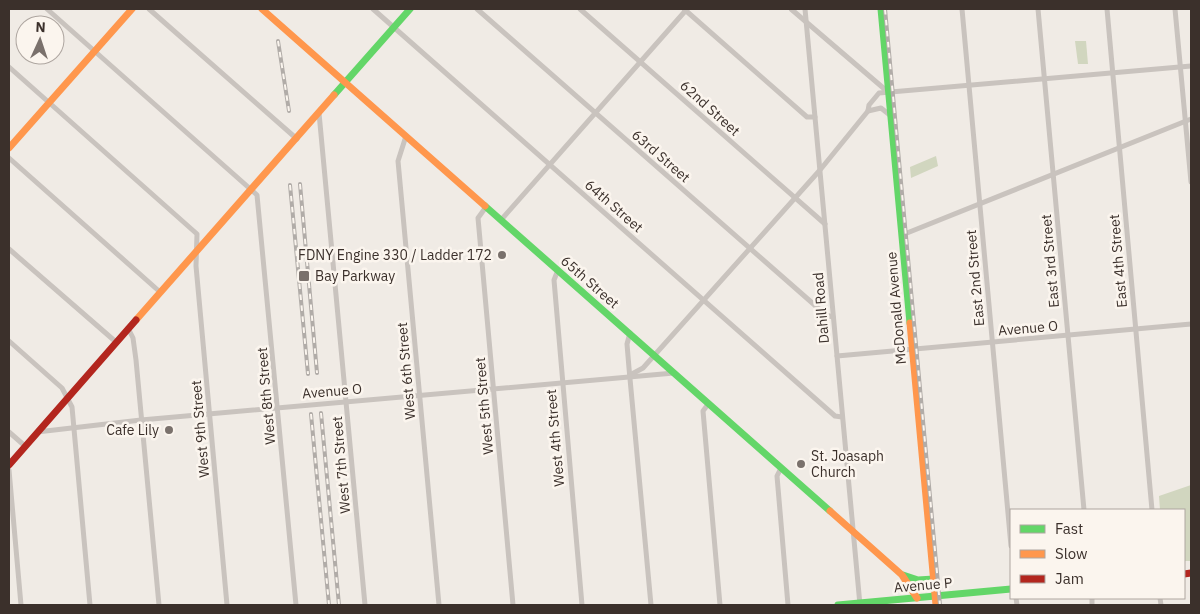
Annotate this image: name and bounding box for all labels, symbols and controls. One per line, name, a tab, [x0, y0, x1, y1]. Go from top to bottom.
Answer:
north arrow	[15, 15, 65, 65]
text: N	[35, 18, 46, 36]
street label: 62nd Street	[676, 76, 744, 140]
street label: 63rd Street	[628, 126, 694, 186]
street label: 64th Street	[581, 176, 647, 236]
street label: East 3rd Street	[1037, 213, 1063, 309]
street label: East 4th Street	[1105, 214, 1131, 308]
street label: East 2nd Street	[962, 229, 988, 327]
place label: FDNY Engine 330 / Ladder 172	[298, 246, 492, 264]
marker: FDNY Engine 330 / Ladder 172	[496, 249, 508, 261]
street label: McDonald Avenue	[882, 251, 910, 365]
street label: 65th Street	[557, 252, 623, 312]
place label: Bay Parkway	[315, 267, 395, 285]
marker: Bay Parkway	[297, 269, 311, 283]
street label: Dahill Road	[809, 272, 833, 344]
street label: Avenue O	[997, 316, 1059, 340]
street label: West 6th Street	[393, 321, 419, 421]
street label: West 8th Street	[253, 346, 279, 446]
street label: West 5th Street	[471, 356, 497, 456]
street label: West 9th Street	[187, 379, 213, 479]
street label: Avenue O	[301, 379, 363, 403]
street label: West 4th Street	[542, 388, 568, 488]
street label: West 7th Street	[328, 415, 354, 515]
place label: Cafe Lily	[106, 421, 159, 439]
marker: Cafe Lily	[163, 424, 175, 436]
place label: St. Joasaph Church	[811, 447, 884, 481]
marker: St. Joasaph Church	[795, 458, 807, 470]
legend	[1010, 509, 1185, 599]
text: Fast	[1055, 519, 1083, 538]
text: Slow	[1055, 544, 1088, 563]
text: Jam	[1055, 569, 1084, 588]
street label: Avenue P	[893, 573, 953, 597]

